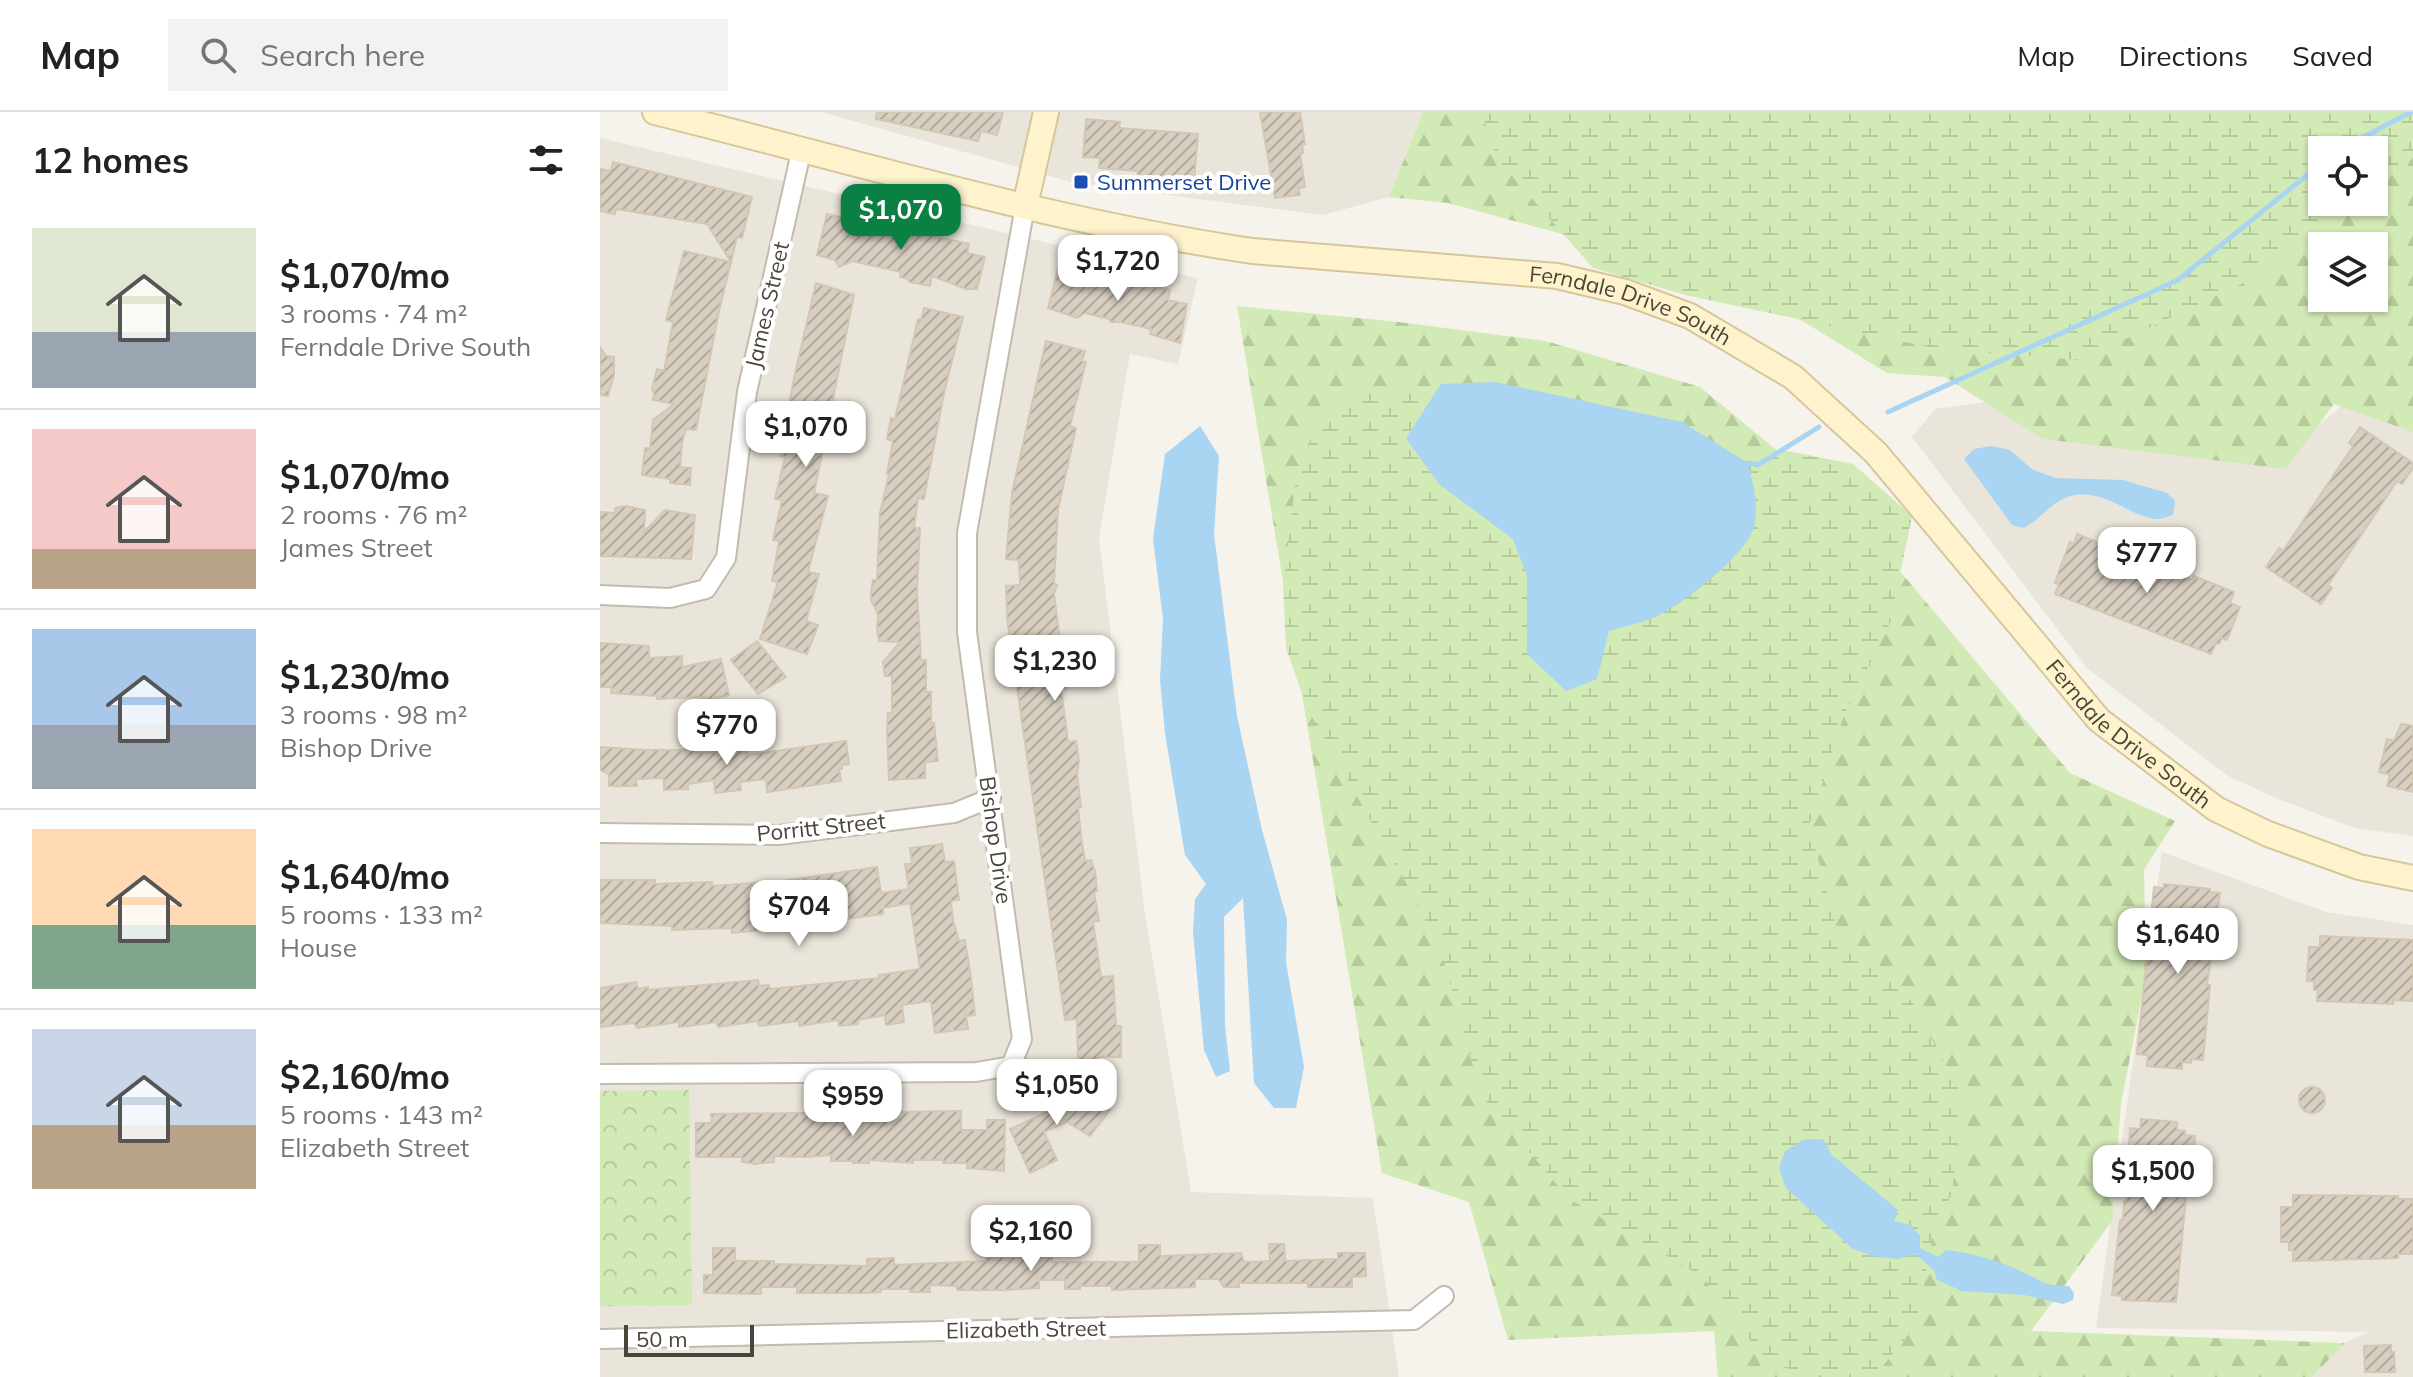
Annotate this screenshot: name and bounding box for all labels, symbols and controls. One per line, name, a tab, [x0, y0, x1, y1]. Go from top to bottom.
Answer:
search box	[168, 19, 728, 91]
text: Map	[40, 31, 120, 79]
icon: search	[196, 33, 240, 77]
text: Search here	[260, 36, 425, 74]
text: Map	[2017, 38, 2075, 73]
text: Directions	[2119, 38, 2248, 73]
text: Saved	[2292, 38, 2373, 73]
map controls	[2308, 136, 2388, 312]
button: locate	[2308, 136, 2388, 216]
icon: filters	[524, 138, 568, 182]
text: 12 homes	[32, 139, 189, 182]
place label: Summerset Drive	[1097, 168, 1271, 196]
marker: Summerset Drive	[1072, 173, 1090, 191]
pin: $1,070	[836, 184, 966, 252]
text: $1,070	[859, 193, 943, 226]
button: layers	[2308, 232, 2388, 312]
pin: $1,720	[1053, 235, 1183, 303]
street label: James Street	[739, 239, 795, 371]
text: $1,720	[1076, 244, 1160, 277]
text: $1,070/mo	[280, 254, 450, 297]
icon: home	[96, 260, 192, 356]
street label: Ferndale Drive South	[1528, 260, 1737, 351]
text: 3 rooms · 74 m²	[280, 297, 467, 330]
text: Ferndale Drive South	[280, 330, 531, 363]
pin: $1,070	[741, 401, 871, 469]
text: $1,070	[764, 410, 848, 443]
text: $1,070/mo	[280, 455, 450, 498]
icon: home	[96, 461, 192, 557]
text: 2 rooms · 76 m²	[280, 498, 467, 531]
pin: $777	[2100, 527, 2194, 595]
text: James Street	[280, 531, 433, 564]
text: $777	[2116, 536, 2178, 569]
pin: $1,230	[990, 635, 1120, 703]
text: $1,230	[1013, 644, 1097, 677]
street label: Ferndale Drive South	[2040, 654, 2217, 815]
text: $1,230/mo	[280, 655, 450, 698]
icon: home	[96, 661, 192, 757]
text: 3 rooms · 98 m²	[280, 698, 467, 731]
pin: $770	[680, 699, 774, 767]
text: $770	[696, 708, 758, 741]
text: Bishop Drive	[280, 731, 432, 764]
street label: Bishop Drive	[973, 774, 1019, 906]
street label: Porritt Street	[755, 806, 887, 848]
text: $1,640/mo	[280, 855, 450, 898]
icon: home	[96, 861, 192, 957]
pin: $704	[752, 880, 846, 948]
text: $704	[768, 889, 830, 922]
text: 5 rooms · 133 m²	[280, 898, 483, 931]
pin: $1,640	[2113, 908, 2243, 976]
text: $1,640	[2136, 917, 2220, 950]
text: House	[280, 931, 357, 964]
text: $2,160/mo	[280, 1055, 450, 1098]
pin: $1,050	[992, 1059, 1122, 1127]
icon: home	[96, 1061, 192, 1157]
text: $1,050	[1015, 1068, 1099, 1101]
pin: $959	[806, 1070, 900, 1138]
text: $959	[822, 1079, 884, 1112]
text: 5 rooms · 143 m²	[280, 1098, 483, 1131]
text: Elizabeth Street	[280, 1131, 469, 1164]
pin: $1,500	[2088, 1145, 2218, 1213]
text: $1,500	[2111, 1154, 2195, 1187]
pin: $2,160	[966, 1205, 1096, 1273]
text: $2,160	[989, 1214, 1073, 1247]
street label: Elizabeth Street	[946, 1314, 1107, 1344]
scale bar	[624, 1321, 754, 1357]
text: 50 m	[636, 1325, 687, 1353]

